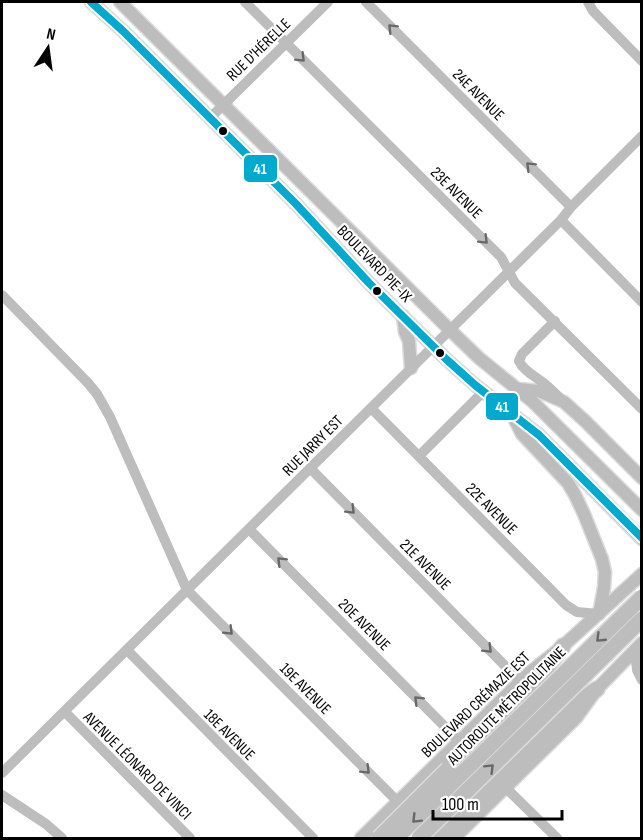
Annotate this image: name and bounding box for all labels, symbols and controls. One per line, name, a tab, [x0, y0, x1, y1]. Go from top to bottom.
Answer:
street label: RUE D'HÉRELLE	[223, 15, 295, 85]
north arrow	[18, 18, 78, 78]
one-way arrow	[389, 24, 400, 35]
text: N	[45, 25, 57, 45]
one-way arrow	[294, 50, 305, 61]
street label: 24E AVENUE	[448, 65, 508, 125]
unlabelled marker	[217, 125, 229, 137]
line badge: 41	[243, 154, 278, 183]
text: 41	[253, 160, 268, 179]
one-way arrow	[527, 162, 538, 173]
street label: 23E AVENUE	[426, 163, 486, 223]
street label: BOULEVARD PIE-IX	[333, 222, 415, 307]
one-way arrow	[476, 232, 487, 243]
unlabelled marker	[371, 285, 383, 297]
unlabelled marker	[434, 347, 446, 359]
line badge: 41	[485, 392, 519, 421]
text: 41	[495, 398, 510, 417]
street label: RUE JARRY EST	[279, 411, 348, 480]
street label: 22E AVENUE	[461, 479, 521, 539]
one-way arrow	[344, 502, 355, 513]
street label: 21E AVENUE	[395, 536, 454, 595]
one-way arrow	[277, 558, 288, 568]
street label: 20E AVENUE	[334, 595, 394, 655]
one-way arrow	[221, 624, 232, 635]
one-way arrow	[596, 630, 607, 641]
one-way arrow	[481, 641, 492, 652]
street label: AUTOROUTE MÉTROPOLITAINE	[443, 643, 570, 770]
street label: BOULEVARD CRÉMAZIE EST	[418, 648, 535, 762]
street label: 19E AVENUE	[275, 659, 335, 719]
one-way arrow	[415, 696, 426, 707]
street label: 18E AVENUE	[199, 706, 258, 765]
street label: AVENUE LÉONARD DE VINCI	[78, 707, 195, 824]
one-way arrow	[359, 763, 370, 773]
one-way arrow	[484, 764, 494, 775]
scale bar	[433, 783, 562, 821]
text: 100 m	[442, 794, 479, 815]
one-way arrow	[413, 812, 423, 823]

